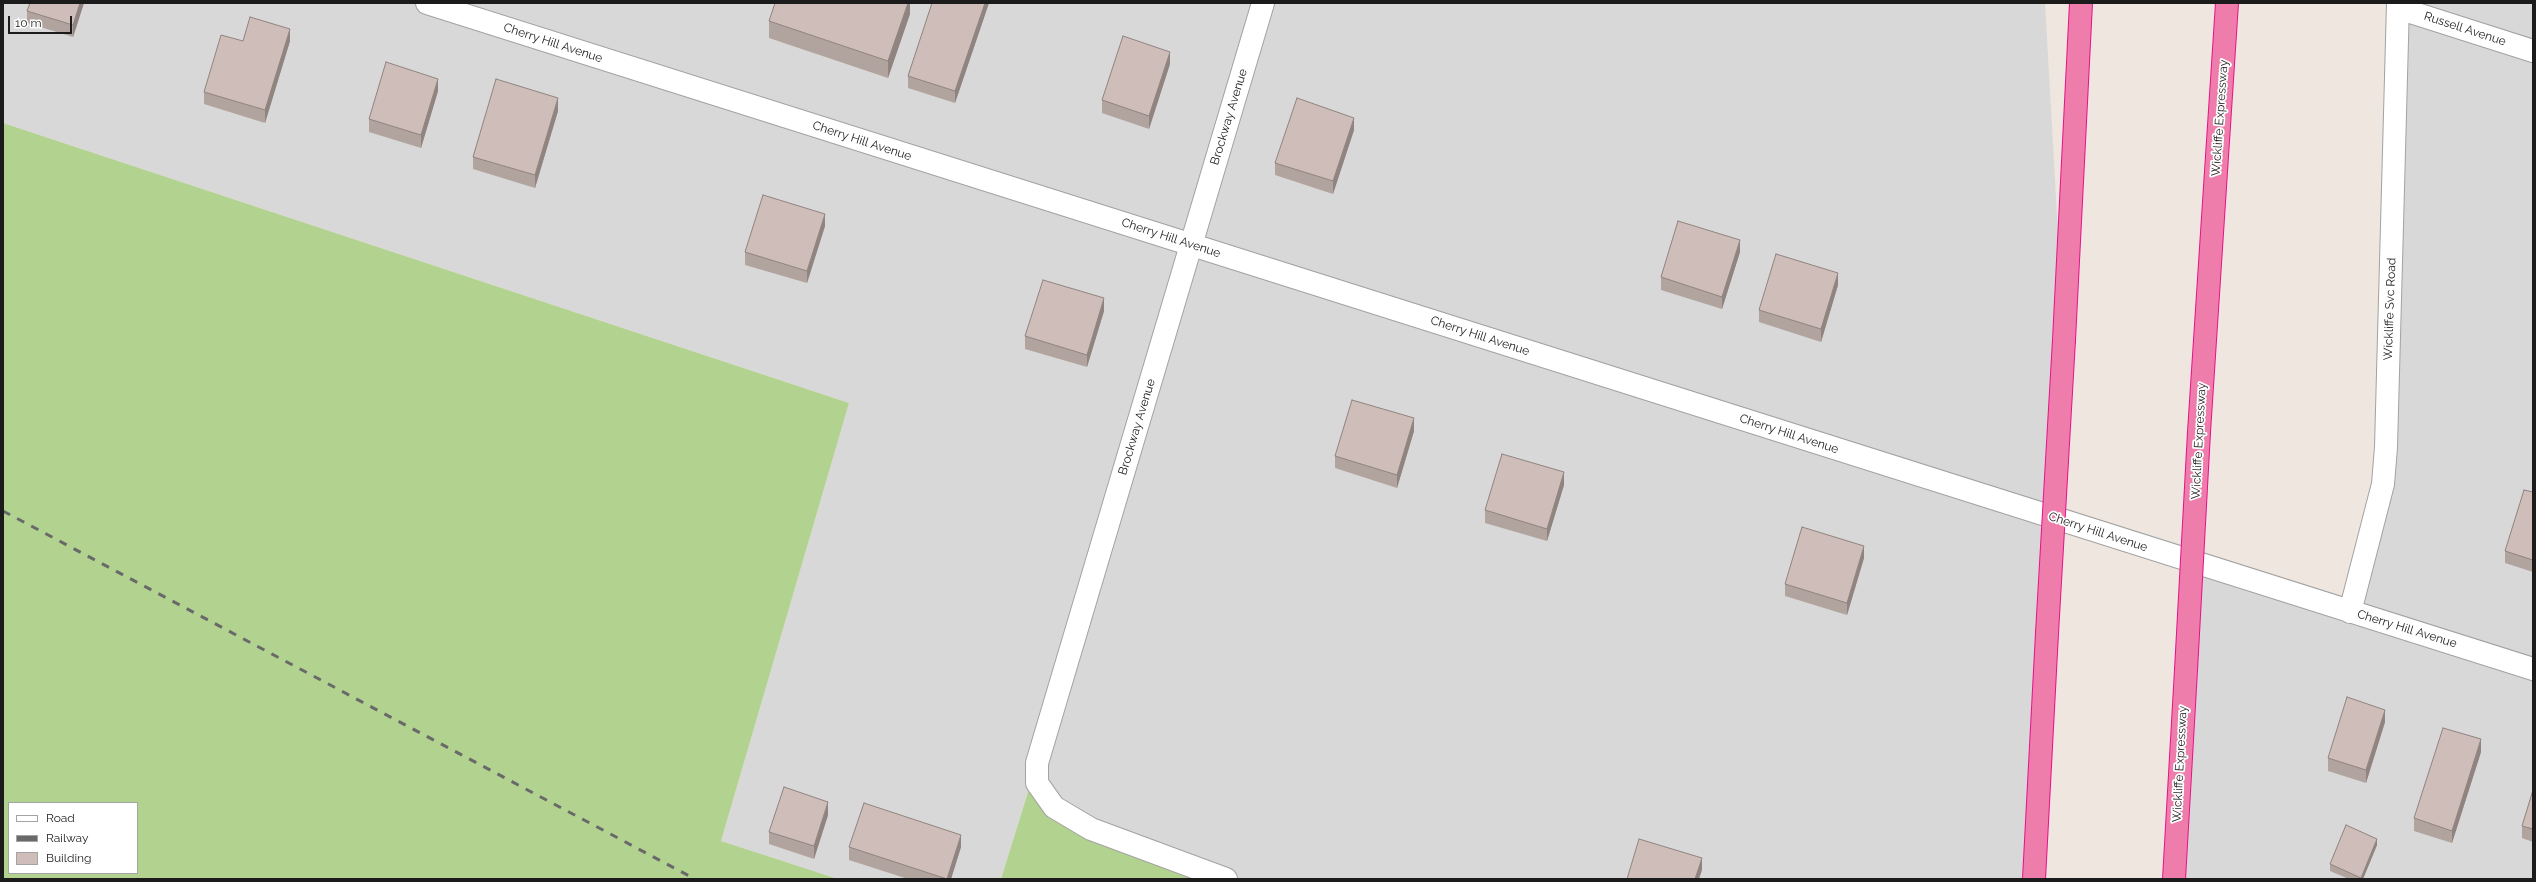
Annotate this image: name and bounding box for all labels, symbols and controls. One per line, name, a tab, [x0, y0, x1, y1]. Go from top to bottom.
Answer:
scale bar	[10, 8, 74, 34]
street label: Russell Avenue	[2422, 9, 2508, 49]
text: 10 m	[15, 16, 42, 30]
street label: Cherry Hill Avenue	[502, 20, 604, 66]
street label: Wickliffe Expressway	[2209, 59, 2231, 177]
street label: Brockway Avenue	[1208, 67, 1250, 167]
street label: Cherry Hill Avenue	[811, 118, 913, 164]
street label: Cherry Hill Avenue	[1120, 215, 1222, 261]
street label: Wickliffe Svc Road	[2381, 257, 2399, 361]
street label: Cherry Hill Avenue	[1429, 313, 1531, 359]
street label: Brockway Avenue	[1116, 377, 1158, 477]
street label: Wickliffe Expressway	[2189, 382, 2209, 500]
street label: Cherry Hill Avenue	[1738, 411, 1840, 457]
street label: Cherry Hill Avenue	[2047, 509, 2149, 555]
street label: Cherry Hill Avenue	[2355, 607, 2459, 651]
street label: Wickliffe Expressway	[2170, 705, 2190, 823]
legend	[8, 802, 138, 874]
text: Road	[46, 811, 75, 825]
text: Railway	[46, 831, 88, 845]
text: Building	[46, 851, 92, 865]

